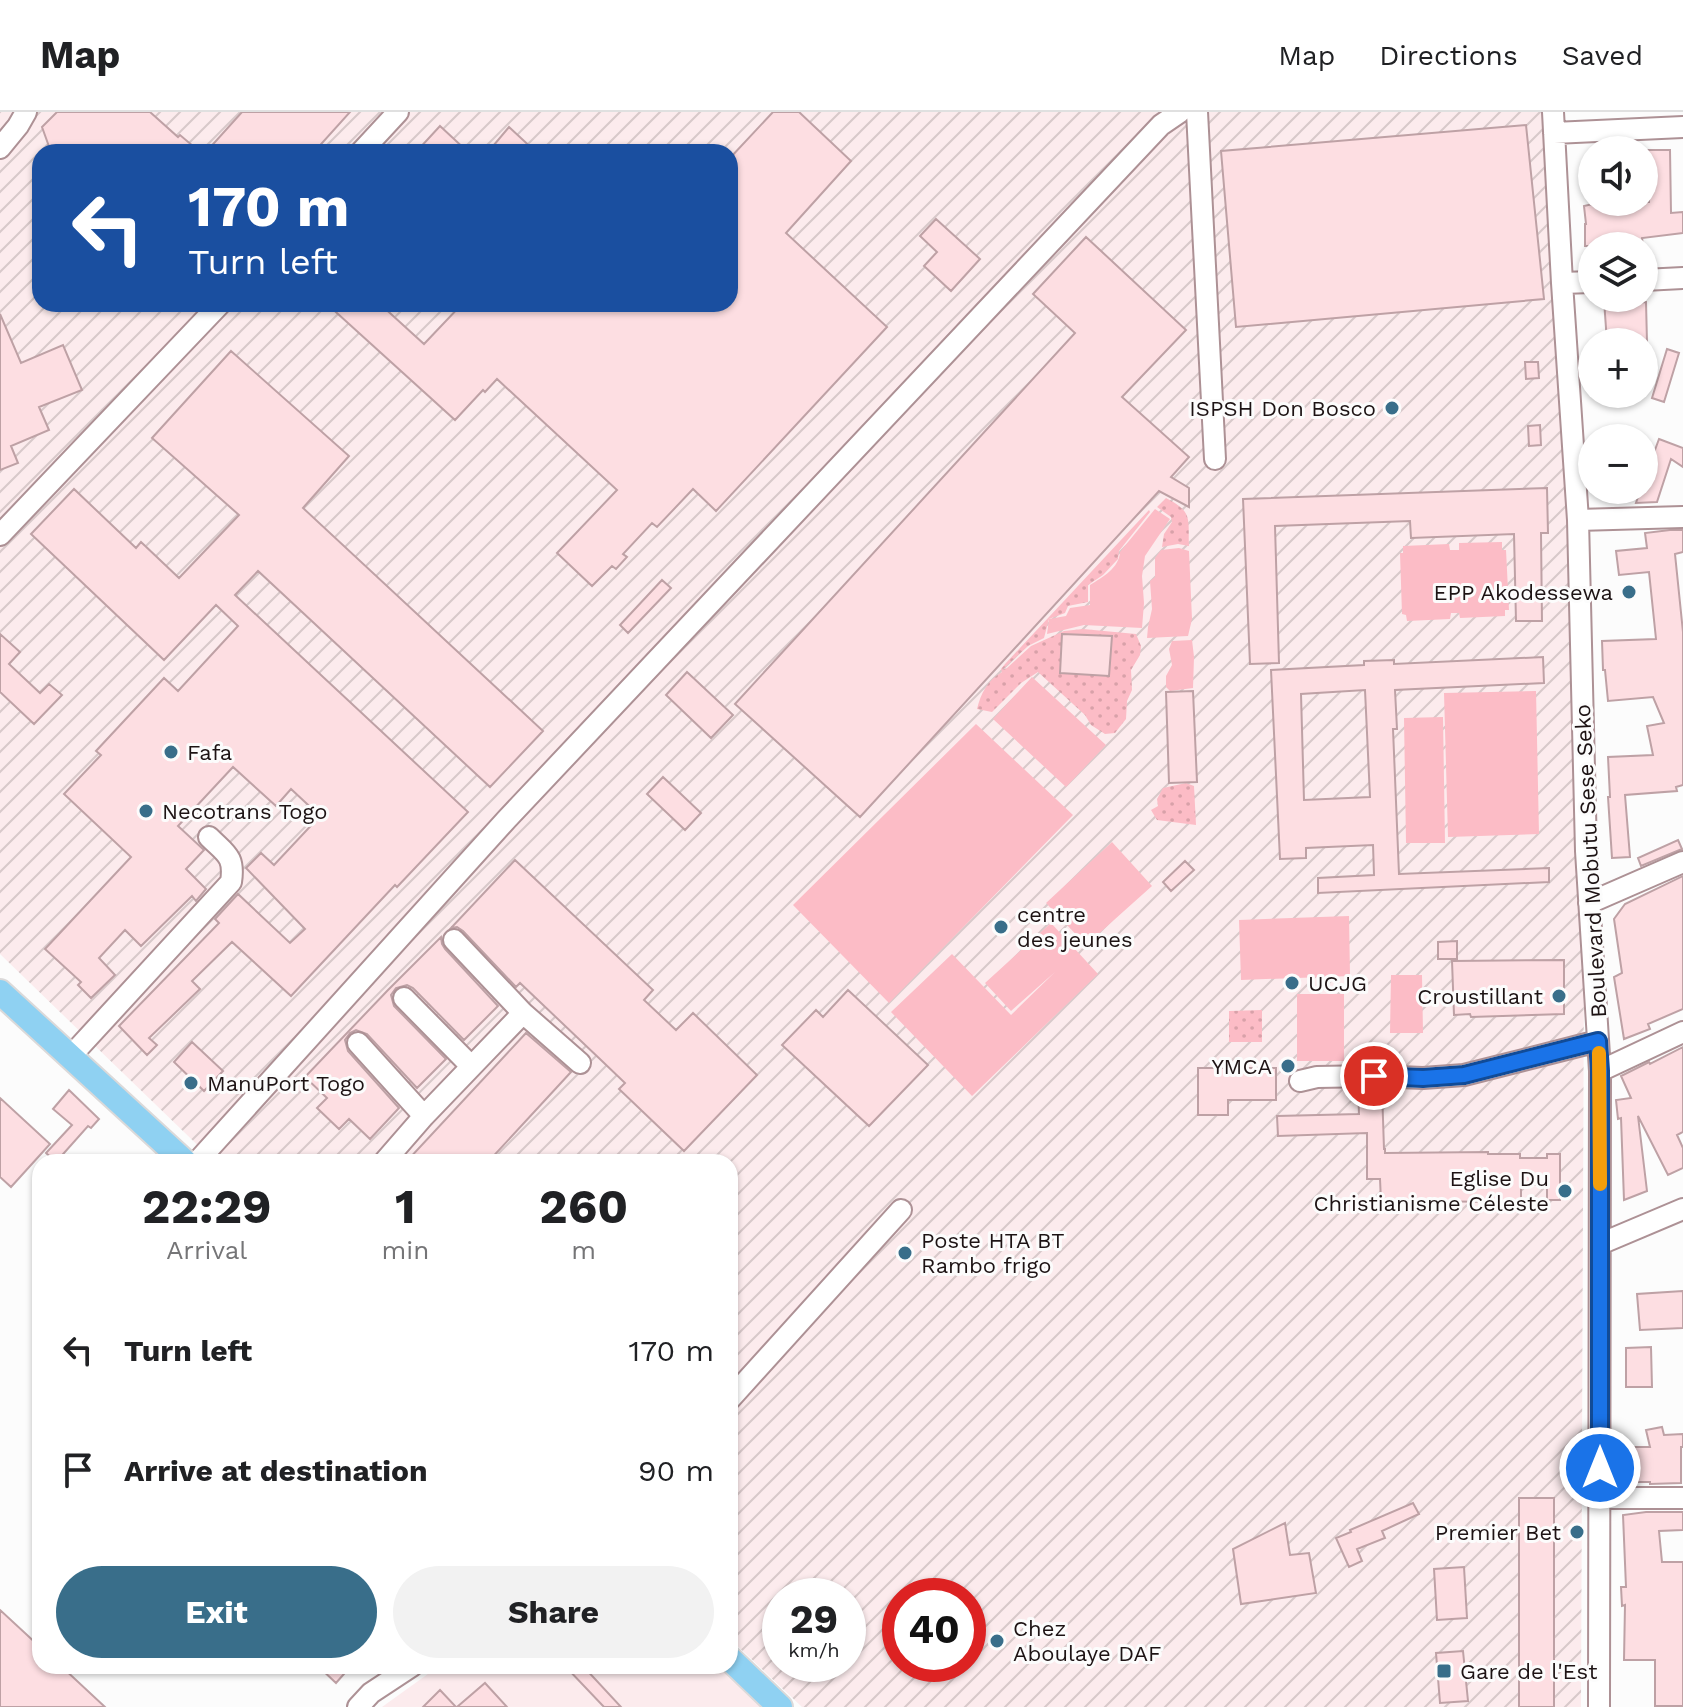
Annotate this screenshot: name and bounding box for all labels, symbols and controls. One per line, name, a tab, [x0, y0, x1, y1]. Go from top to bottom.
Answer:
text: Map	[40, 33, 120, 77]
text: Map	[1278, 39, 1335, 72]
text: Directions	[1379, 39, 1518, 72]
text: Saved	[1562, 39, 1643, 72]
map controls	[1578, 136, 1658, 504]
button: sound	[1578, 136, 1658, 216]
text: 170 m	[188, 174, 350, 240]
icon: left	[56, 176, 160, 280]
button: layers	[1578, 232, 1658, 312]
text: Turn left	[188, 241, 338, 283]
button: +	[1578, 328, 1658, 408]
place label: ISPSH Don Bosco	[1189, 396, 1376, 421]
marker: ISPSH Don Bosco	[1383, 399, 1401, 417]
button: −	[1578, 424, 1658, 504]
place label: EPP Akodessewa	[1434, 580, 1613, 605]
marker: EPP Akodessewa	[1620, 583, 1638, 601]
street label: Boulevard Mobutu Sese Seko	[1570, 704, 1611, 1018]
place label: Fafa	[187, 740, 232, 765]
marker: Fafa	[162, 743, 180, 761]
place label: Necotrans Togo	[162, 799, 327, 824]
marker: Necotrans Togo	[137, 802, 155, 820]
place label: centre des jeunes	[1017, 902, 1133, 952]
marker: centre des jeunes	[992, 918, 1010, 936]
place label: UCJG	[1308, 971, 1367, 996]
marker: UCJG	[1283, 974, 1301, 992]
place label: Croustillant	[1417, 984, 1543, 1009]
marker: Croustillant	[1550, 987, 1568, 1005]
pin	[1340, 1042, 1408, 1110]
place label: YMCA	[1211, 1054, 1272, 1079]
icon: arrive	[1352, 1054, 1396, 1098]
marker: YMCA	[1279, 1057, 1297, 1075]
place label: ManuPort Togo	[207, 1071, 365, 1096]
marker: ManuPort Togo	[182, 1074, 200, 1092]
place label: Eglise Du Christianisme Céleste	[1313, 1166, 1549, 1216]
text: 22:29	[142, 1178, 272, 1235]
text: 1	[395, 1178, 416, 1235]
text: 260	[539, 1178, 628, 1235]
marker: Eglise Du Christianisme Céleste	[1556, 1182, 1574, 1200]
place label: Poste HTA BT Rambo frigo	[921, 1228, 1065, 1278]
text: Arrival	[166, 1235, 247, 1265]
text: min	[381, 1235, 429, 1265]
text: m	[571, 1235, 596, 1265]
marker: Poste HTA BT Rambo frigo	[896, 1244, 914, 1262]
icon: left	[56, 1328, 100, 1372]
text: Turn left	[124, 1333, 252, 1368]
text: 170 m	[629, 1333, 714, 1368]
position arrow	[1558, 1426, 1642, 1510]
icon: arrive	[56, 1448, 100, 1492]
text: Arrive at destination	[124, 1453, 428, 1488]
text: 90 m	[638, 1453, 714, 1488]
place label: Premier Bet	[1435, 1520, 1561, 1545]
marker: Premier Bet	[1568, 1523, 1586, 1541]
button: Exit	[56, 1566, 377, 1658]
button: Share	[393, 1566, 714, 1658]
speed limit sign: 40	[882, 1578, 986, 1682]
text: 29	[790, 1596, 838, 1643]
place label: Chez Aboulaye DAF	[1013, 1616, 1162, 1666]
marker: Chez Aboulaye DAF	[988, 1632, 1006, 1650]
text: km/h	[788, 1638, 840, 1662]
place label: Gare de l'Est	[1460, 1659, 1597, 1684]
marker: Gare de l'Est	[1435, 1662, 1453, 1680]

